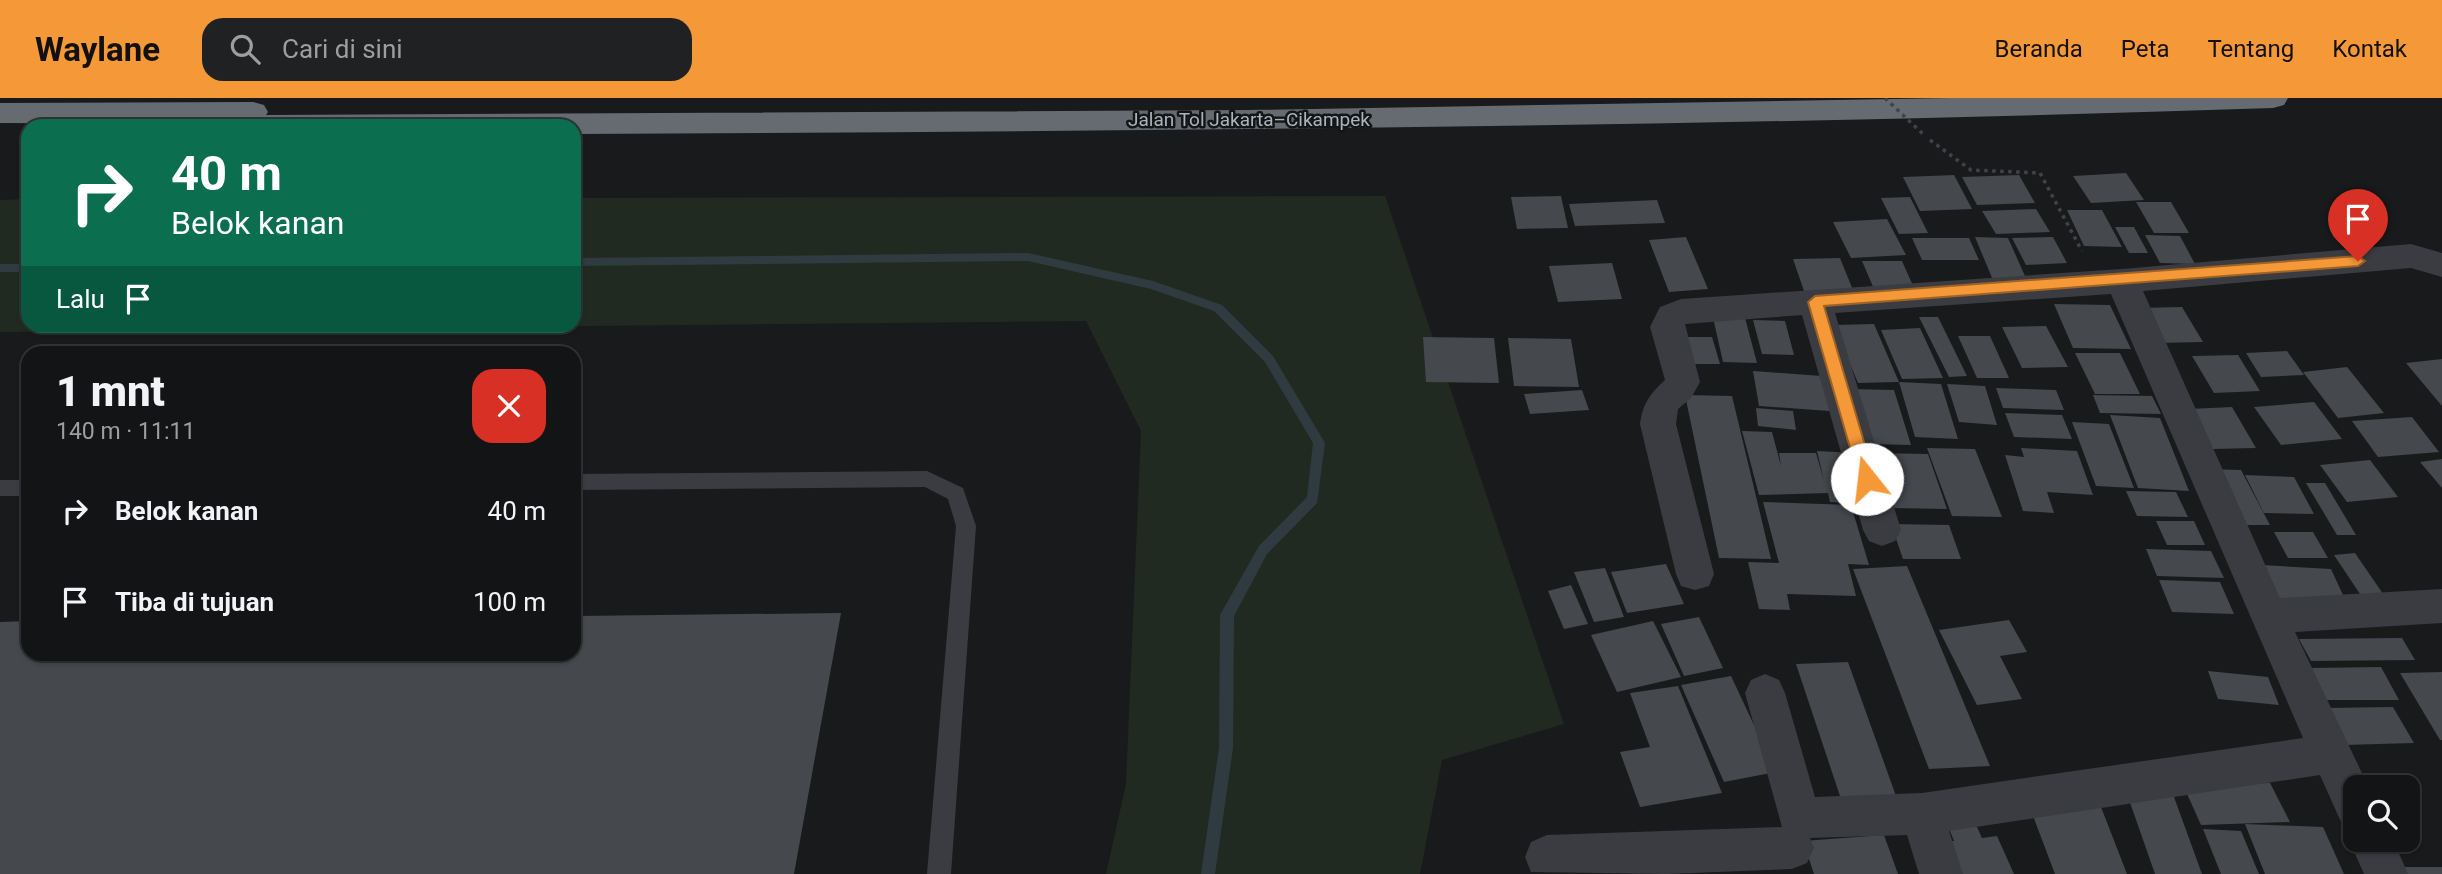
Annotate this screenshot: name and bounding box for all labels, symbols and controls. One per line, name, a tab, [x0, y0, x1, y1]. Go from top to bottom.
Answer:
search box	[202, 18, 692, 81]
text: Waylane	[35, 30, 160, 69]
icon: search	[226, 30, 264, 68]
text: Cari di sini	[282, 34, 403, 64]
text: Beranda	[1995, 35, 2083, 63]
text: Peta	[2121, 35, 2169, 63]
text: Tentang	[2207, 35, 2294, 63]
text: Kontak	[2332, 35, 2407, 63]
street label: Jalan Tol Jakarta–Cikampek	[1128, 108, 1370, 131]
text: 40 m	[171, 145, 282, 202]
icon: right	[56, 147, 147, 238]
pin	[2328, 189, 2388, 261]
icon: arrive	[2339, 200, 2377, 238]
text: Belok kanan	[171, 204, 344, 242]
icon: arrive	[119, 280, 157, 318]
text: Lalu	[56, 284, 105, 314]
text: 1 mnt	[56, 367, 165, 416]
button: close	[472, 369, 546, 443]
text: 140 m · 11:11	[56, 418, 195, 445]
position arrow	[1830, 442, 1904, 516]
icon: right	[56, 492, 94, 530]
text: Belok kanan	[115, 496, 258, 526]
text: 40 m	[488, 496, 546, 526]
icon: arrive	[56, 583, 94, 621]
text: Tiba di tujuan	[115, 587, 274, 617]
text: 100 m	[473, 587, 546, 617]
map controls	[2343, 775, 2420, 852]
button: search	[2343, 775, 2420, 852]

